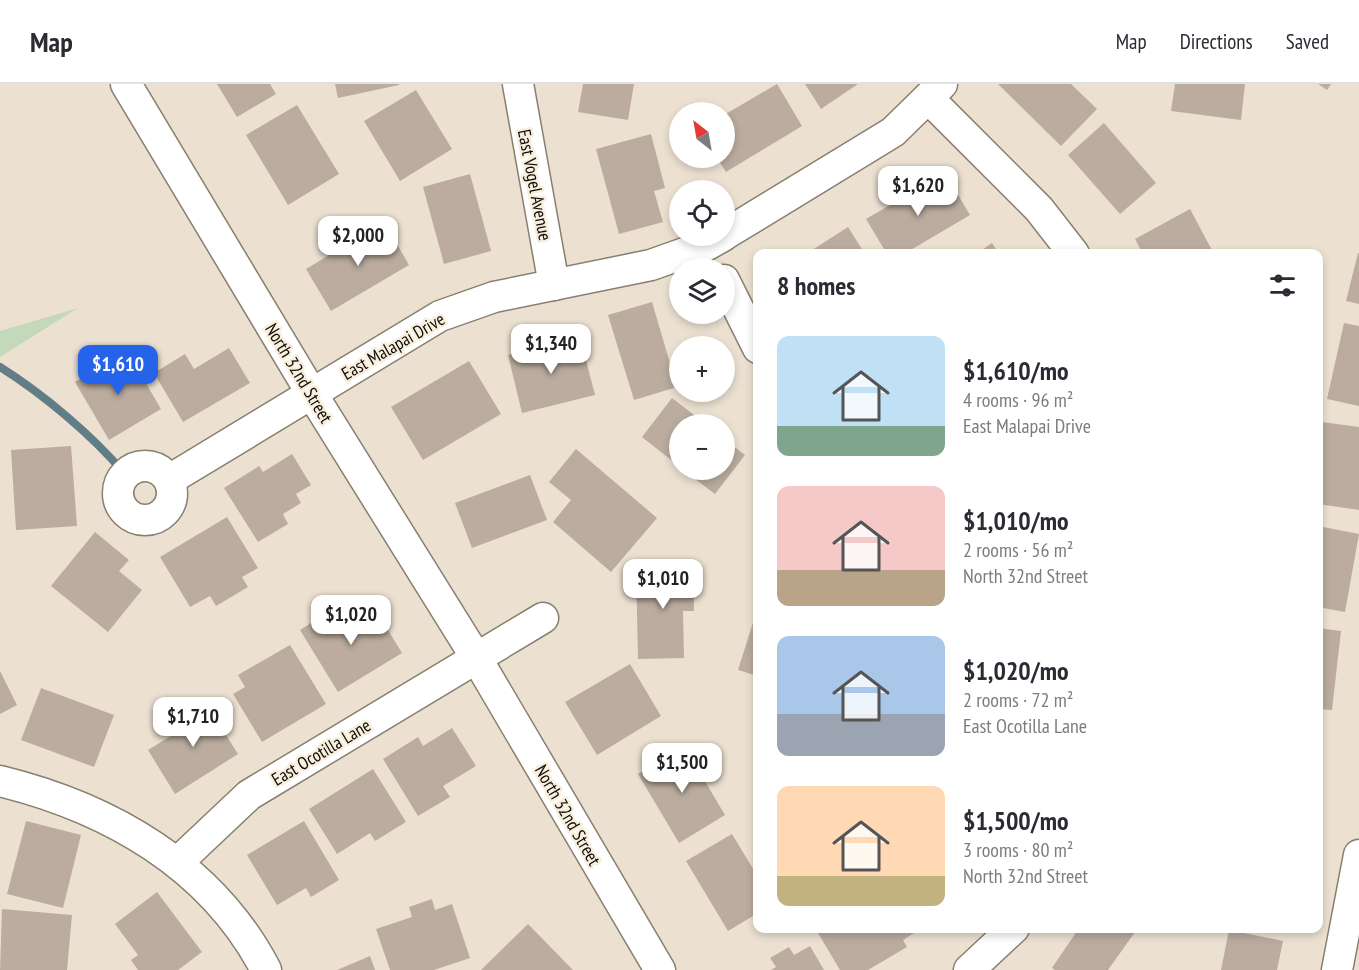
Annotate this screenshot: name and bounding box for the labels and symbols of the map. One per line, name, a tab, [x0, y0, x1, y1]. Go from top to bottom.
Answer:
north arrow	[669, 102, 735, 168]
street label: East Vogel Avenue	[513, 127, 557, 243]
pin: $1,620	[869, 166, 967, 217]
pin: $2,000	[309, 216, 407, 267]
street label: East Malapai Drive	[337, 307, 449, 385]
street label: North 32nd Street	[260, 319, 338, 427]
pin: $1,340	[502, 324, 600, 375]
pin: $1,610	[69, 345, 167, 396]
pin: $1,010	[614, 559, 712, 610]
pin: $1,020	[302, 595, 400, 646]
pin: $1,710	[144, 697, 242, 748]
street label: East Ocotilla Lane	[267, 713, 375, 791]
pin: $1,500	[633, 743, 731, 794]
street label: North 32nd Street	[530, 761, 606, 869]

